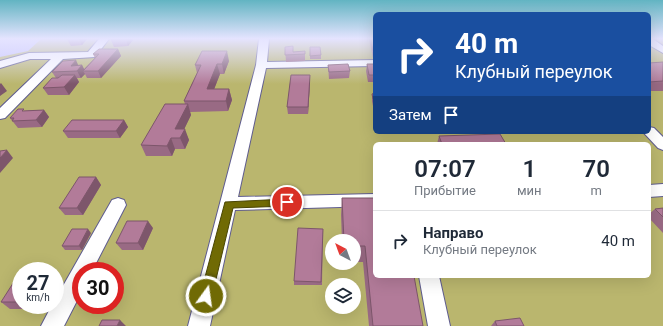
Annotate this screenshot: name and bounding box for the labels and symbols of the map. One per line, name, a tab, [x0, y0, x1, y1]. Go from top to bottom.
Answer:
pin	[270, 185, 304, 219]
north arrow	[325, 234, 361, 270]
speed limit sign: 30	[72, 262, 124, 314]
position arrow	[185, 275, 227, 317]

